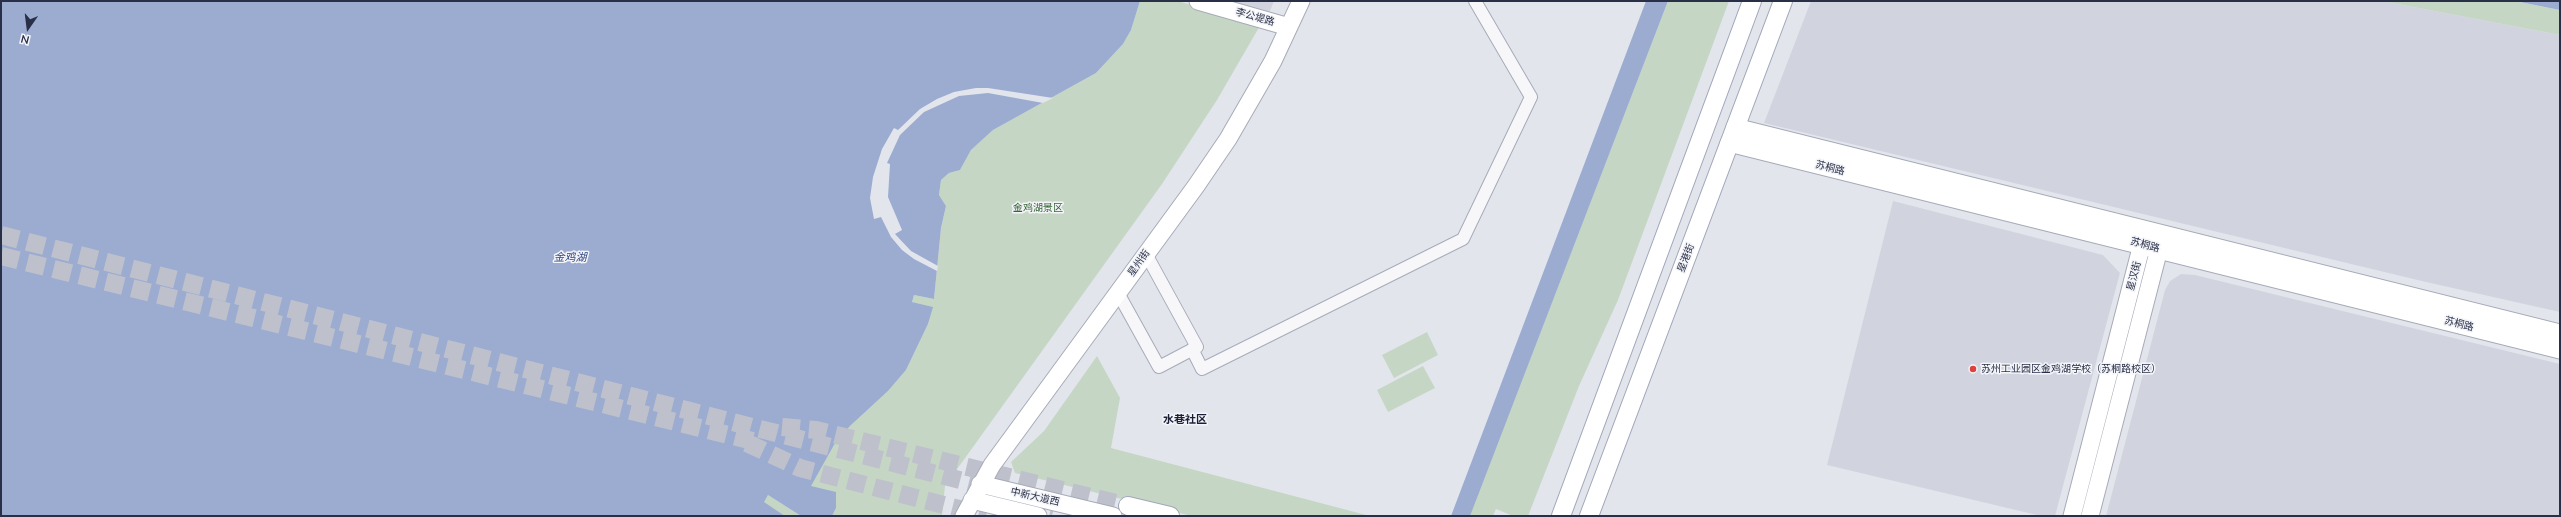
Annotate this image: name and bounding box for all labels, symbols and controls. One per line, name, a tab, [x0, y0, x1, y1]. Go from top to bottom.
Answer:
street label: 李公堤路	[1234, 6, 1276, 28]
north arrow	[8, 8, 48, 48]
text: N	[19, 32, 31, 47]
street label: 苏桐路	[1814, 159, 1846, 177]
park label: 金鸡湖景区	[1013, 202, 1063, 214]
street label: 苏桐路	[2129, 235, 2161, 255]
street label: 星港街	[1675, 242, 1697, 274]
street label: 星州街	[1125, 247, 1153, 279]
water label: 金鸡湖	[554, 251, 586, 265]
street label: 星汉街	[2125, 260, 2143, 292]
street label: 苏桐路	[2443, 315, 2475, 333]
place label: 苏州工业园区金鸡湖学校（苏桐路校区）	[1981, 363, 2161, 375]
marker: 苏州工业园区金鸡湖学校（苏桐路校区）	[1968, 364, 1978, 374]
district label: 水巷社区	[1163, 413, 1207, 427]
street label: 中新大道西	[1009, 486, 1061, 508]

